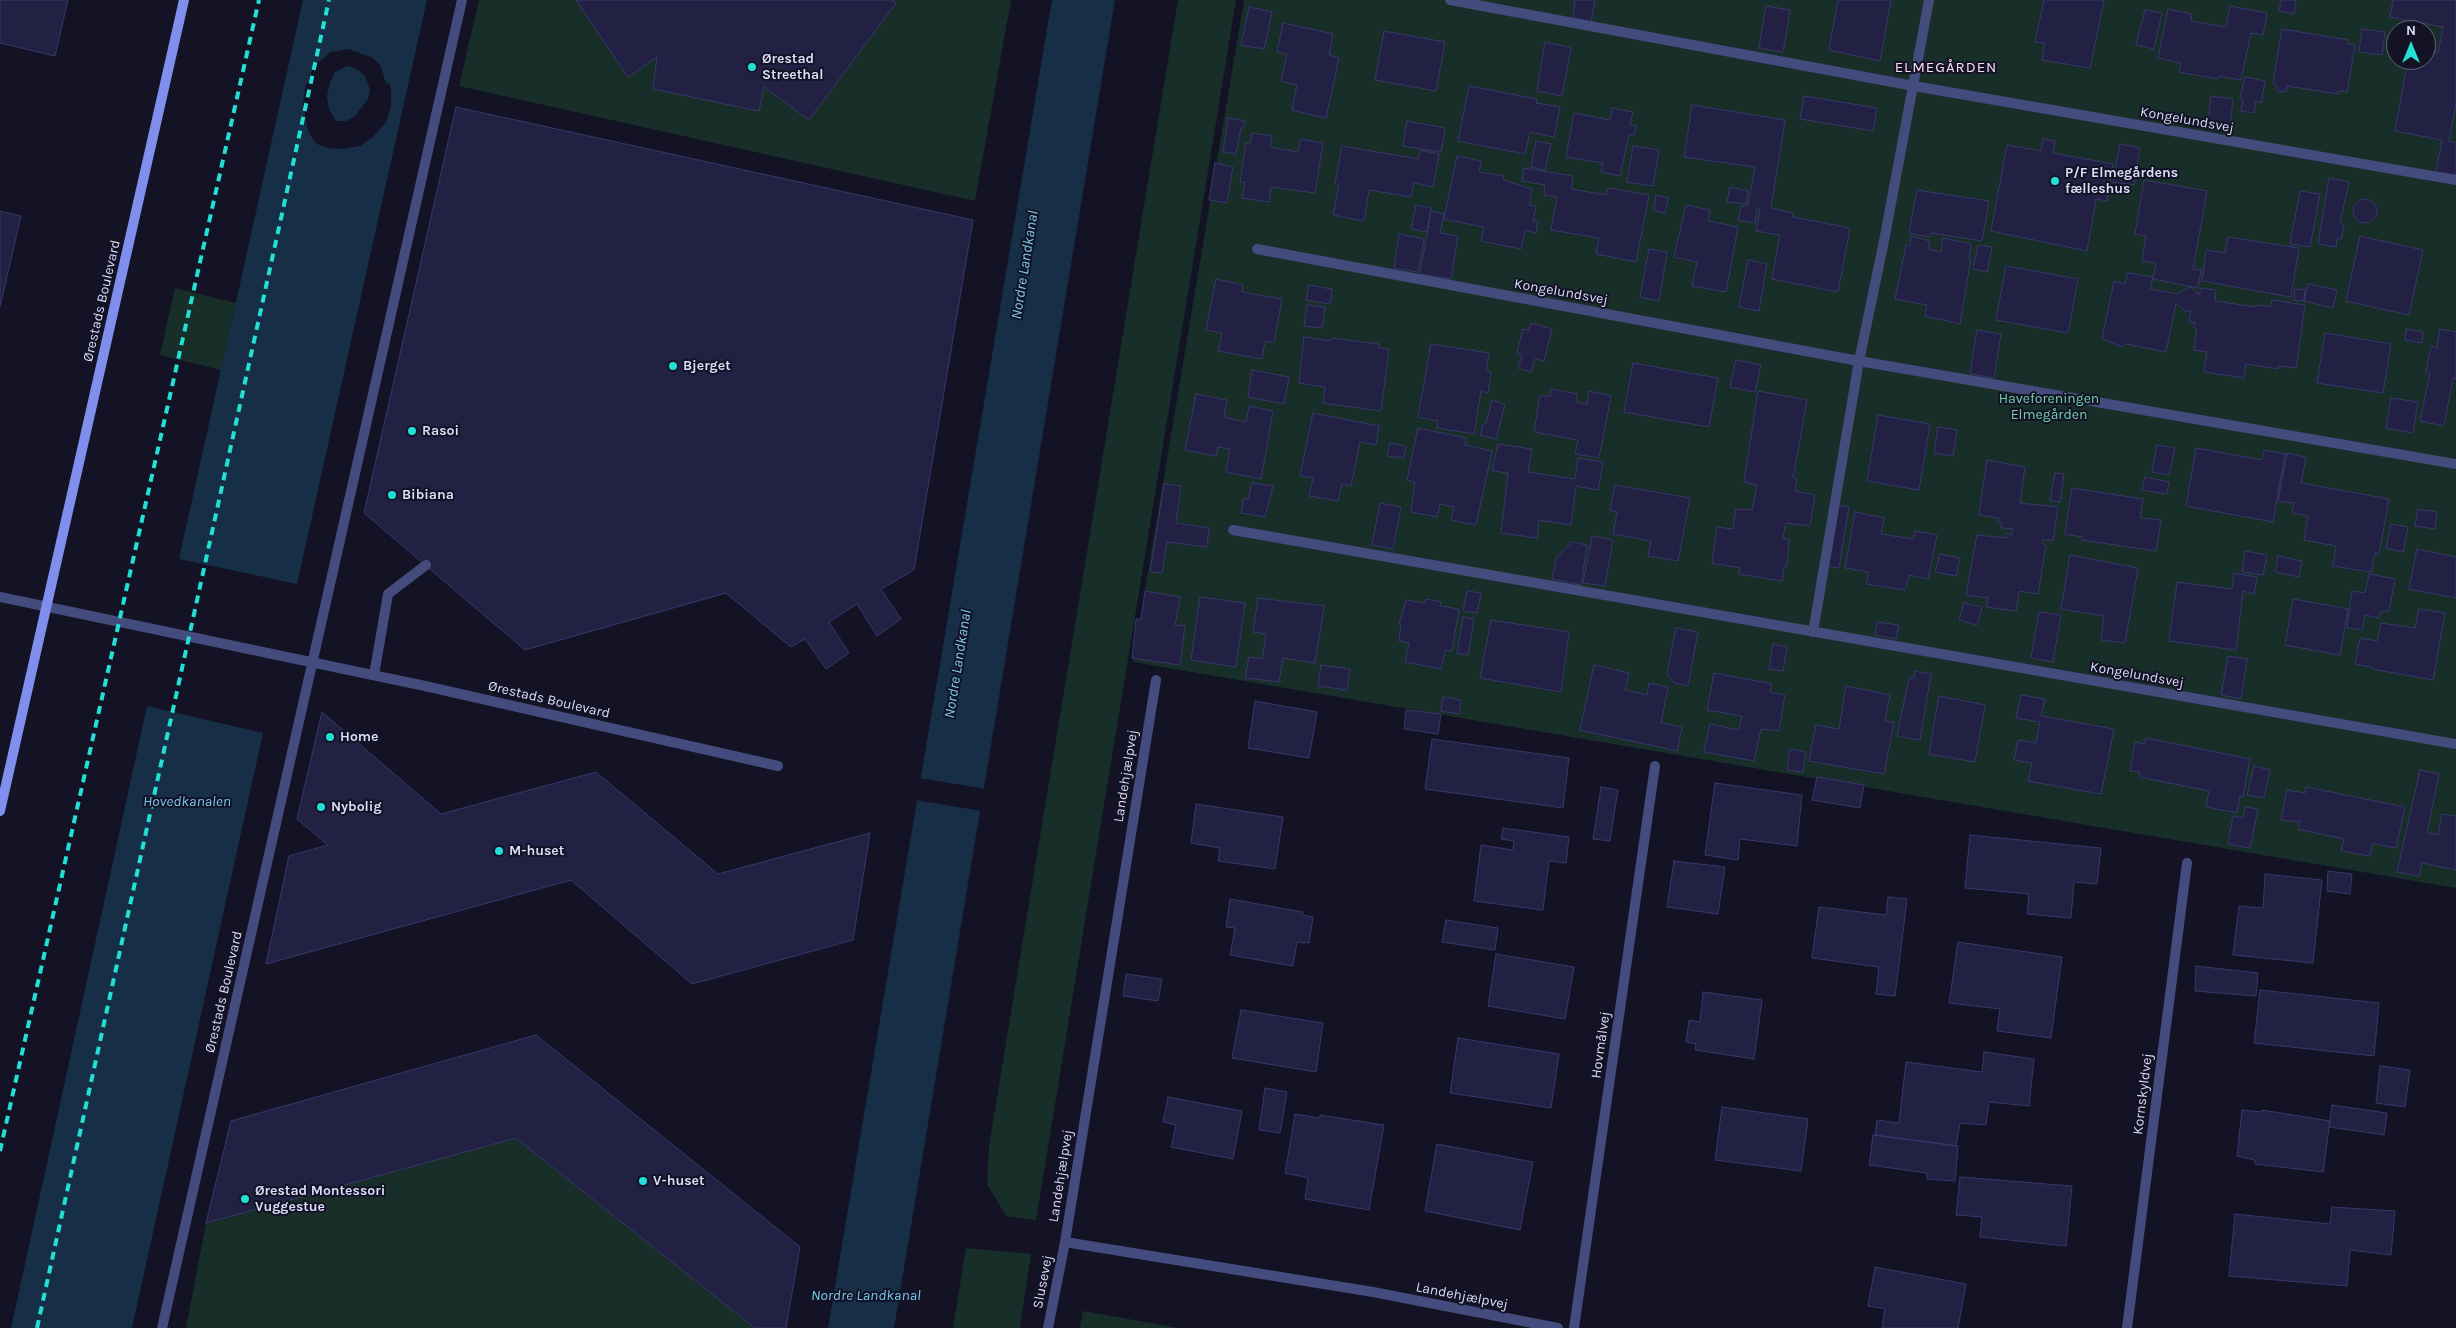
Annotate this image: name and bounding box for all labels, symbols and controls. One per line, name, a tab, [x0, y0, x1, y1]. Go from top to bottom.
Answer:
north arrow	[2386, 20, 2436, 70]
text: N	[2406, 22, 2416, 39]
place label: Ørestad Streethal	[762, 51, 823, 84]
district label: ELMEGÅRDEN	[1893, 59, 1999, 77]
marker: Ørestad Streethal	[746, 61, 758, 73]
street label: Kongelundsvej	[2139, 103, 2235, 137]
place label: P/F Elmegårdens fælleshus	[2065, 165, 2178, 198]
marker: P/F Elmegårdens fælleshus	[2049, 175, 2061, 187]
water label: Nordre Landkanal	[1008, 209, 1042, 321]
street label: Ørestads Boulevard	[80, 238, 124, 364]
street label: Kongelundsvej	[1513, 275, 1609, 309]
place label: Bjerget	[683, 358, 731, 374]
marker: Bjerget	[667, 360, 679, 372]
park label: Haveforeningen Elmegården	[1999, 391, 2099, 424]
place label: Rasoi	[422, 423, 459, 439]
marker: Rasoi	[406, 425, 418, 437]
place label: Bibiana	[402, 487, 454, 503]
marker: Bibiana	[386, 489, 398, 501]
water label: Nordre Landkanal	[941, 608, 975, 720]
street label: Kongelundsvej	[2089, 658, 2185, 692]
street label: Ørestads Boulevard	[486, 678, 612, 722]
street label: Landehjælpvej	[1110, 728, 1142, 824]
place label: Home	[340, 729, 379, 745]
marker: Home	[324, 731, 336, 743]
water label: Hovedkanalen	[143, 793, 231, 811]
place label: Nybolig	[331, 799, 382, 815]
marker: Nybolig	[315, 801, 327, 813]
place label: M-huset	[509, 843, 564, 859]
marker: M-huset	[493, 845, 505, 857]
street label: Ørestads Boulevard	[202, 929, 246, 1055]
street label: Hovmålvej	[1588, 1010, 1614, 1080]
street label: Kornskyldvej	[2130, 1052, 2156, 1136]
street label: Landehjælpvej	[1045, 1128, 1077, 1224]
place label: V-huset	[653, 1173, 704, 1189]
marker: V-huset	[637, 1175, 649, 1187]
place label: Ørestad Montessori Vuggestue	[255, 1183, 385, 1216]
marker: Ørestad Montessori Vuggestue	[239, 1193, 251, 1205]
street label: Slusevej	[1030, 1254, 1056, 1310]
street label: Landehjælpvej	[1414, 1279, 1510, 1313]
water label: Nordre Landkanal	[811, 1287, 921, 1305]

